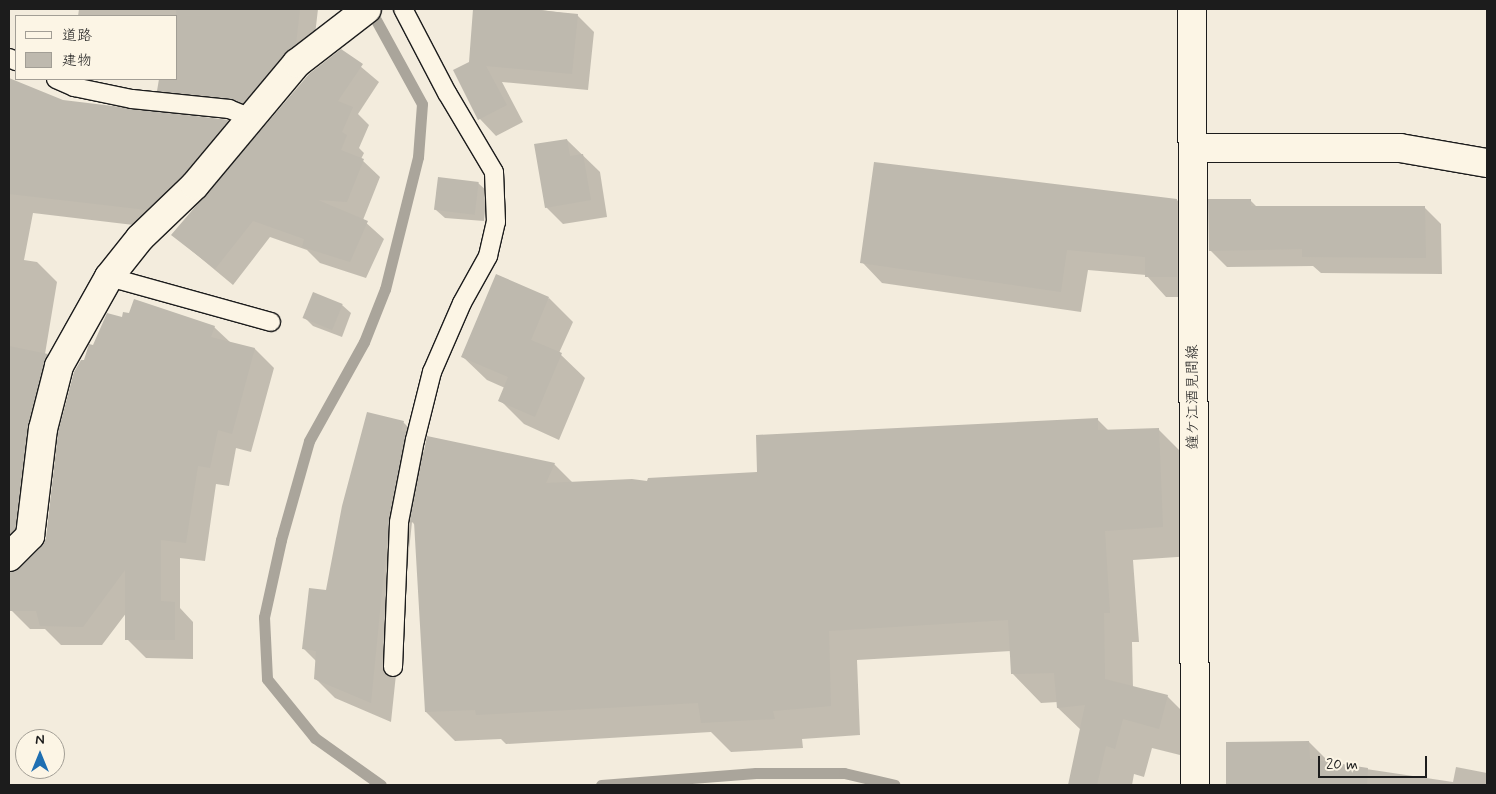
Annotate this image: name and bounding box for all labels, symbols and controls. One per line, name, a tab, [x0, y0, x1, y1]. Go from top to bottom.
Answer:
legend	[15, 15, 178, 80]
text: 道路	[62, 26, 92, 46]
text: 建物	[62, 51, 92, 71]
street label: 鐘ケ江酒見間線	[1185, 345, 1203, 449]
north arrow	[15, 729, 65, 779]
text: N	[35, 731, 45, 749]
scale bar	[1321, 746, 1430, 778]
text: 20 m	[1326, 755, 1358, 775]

